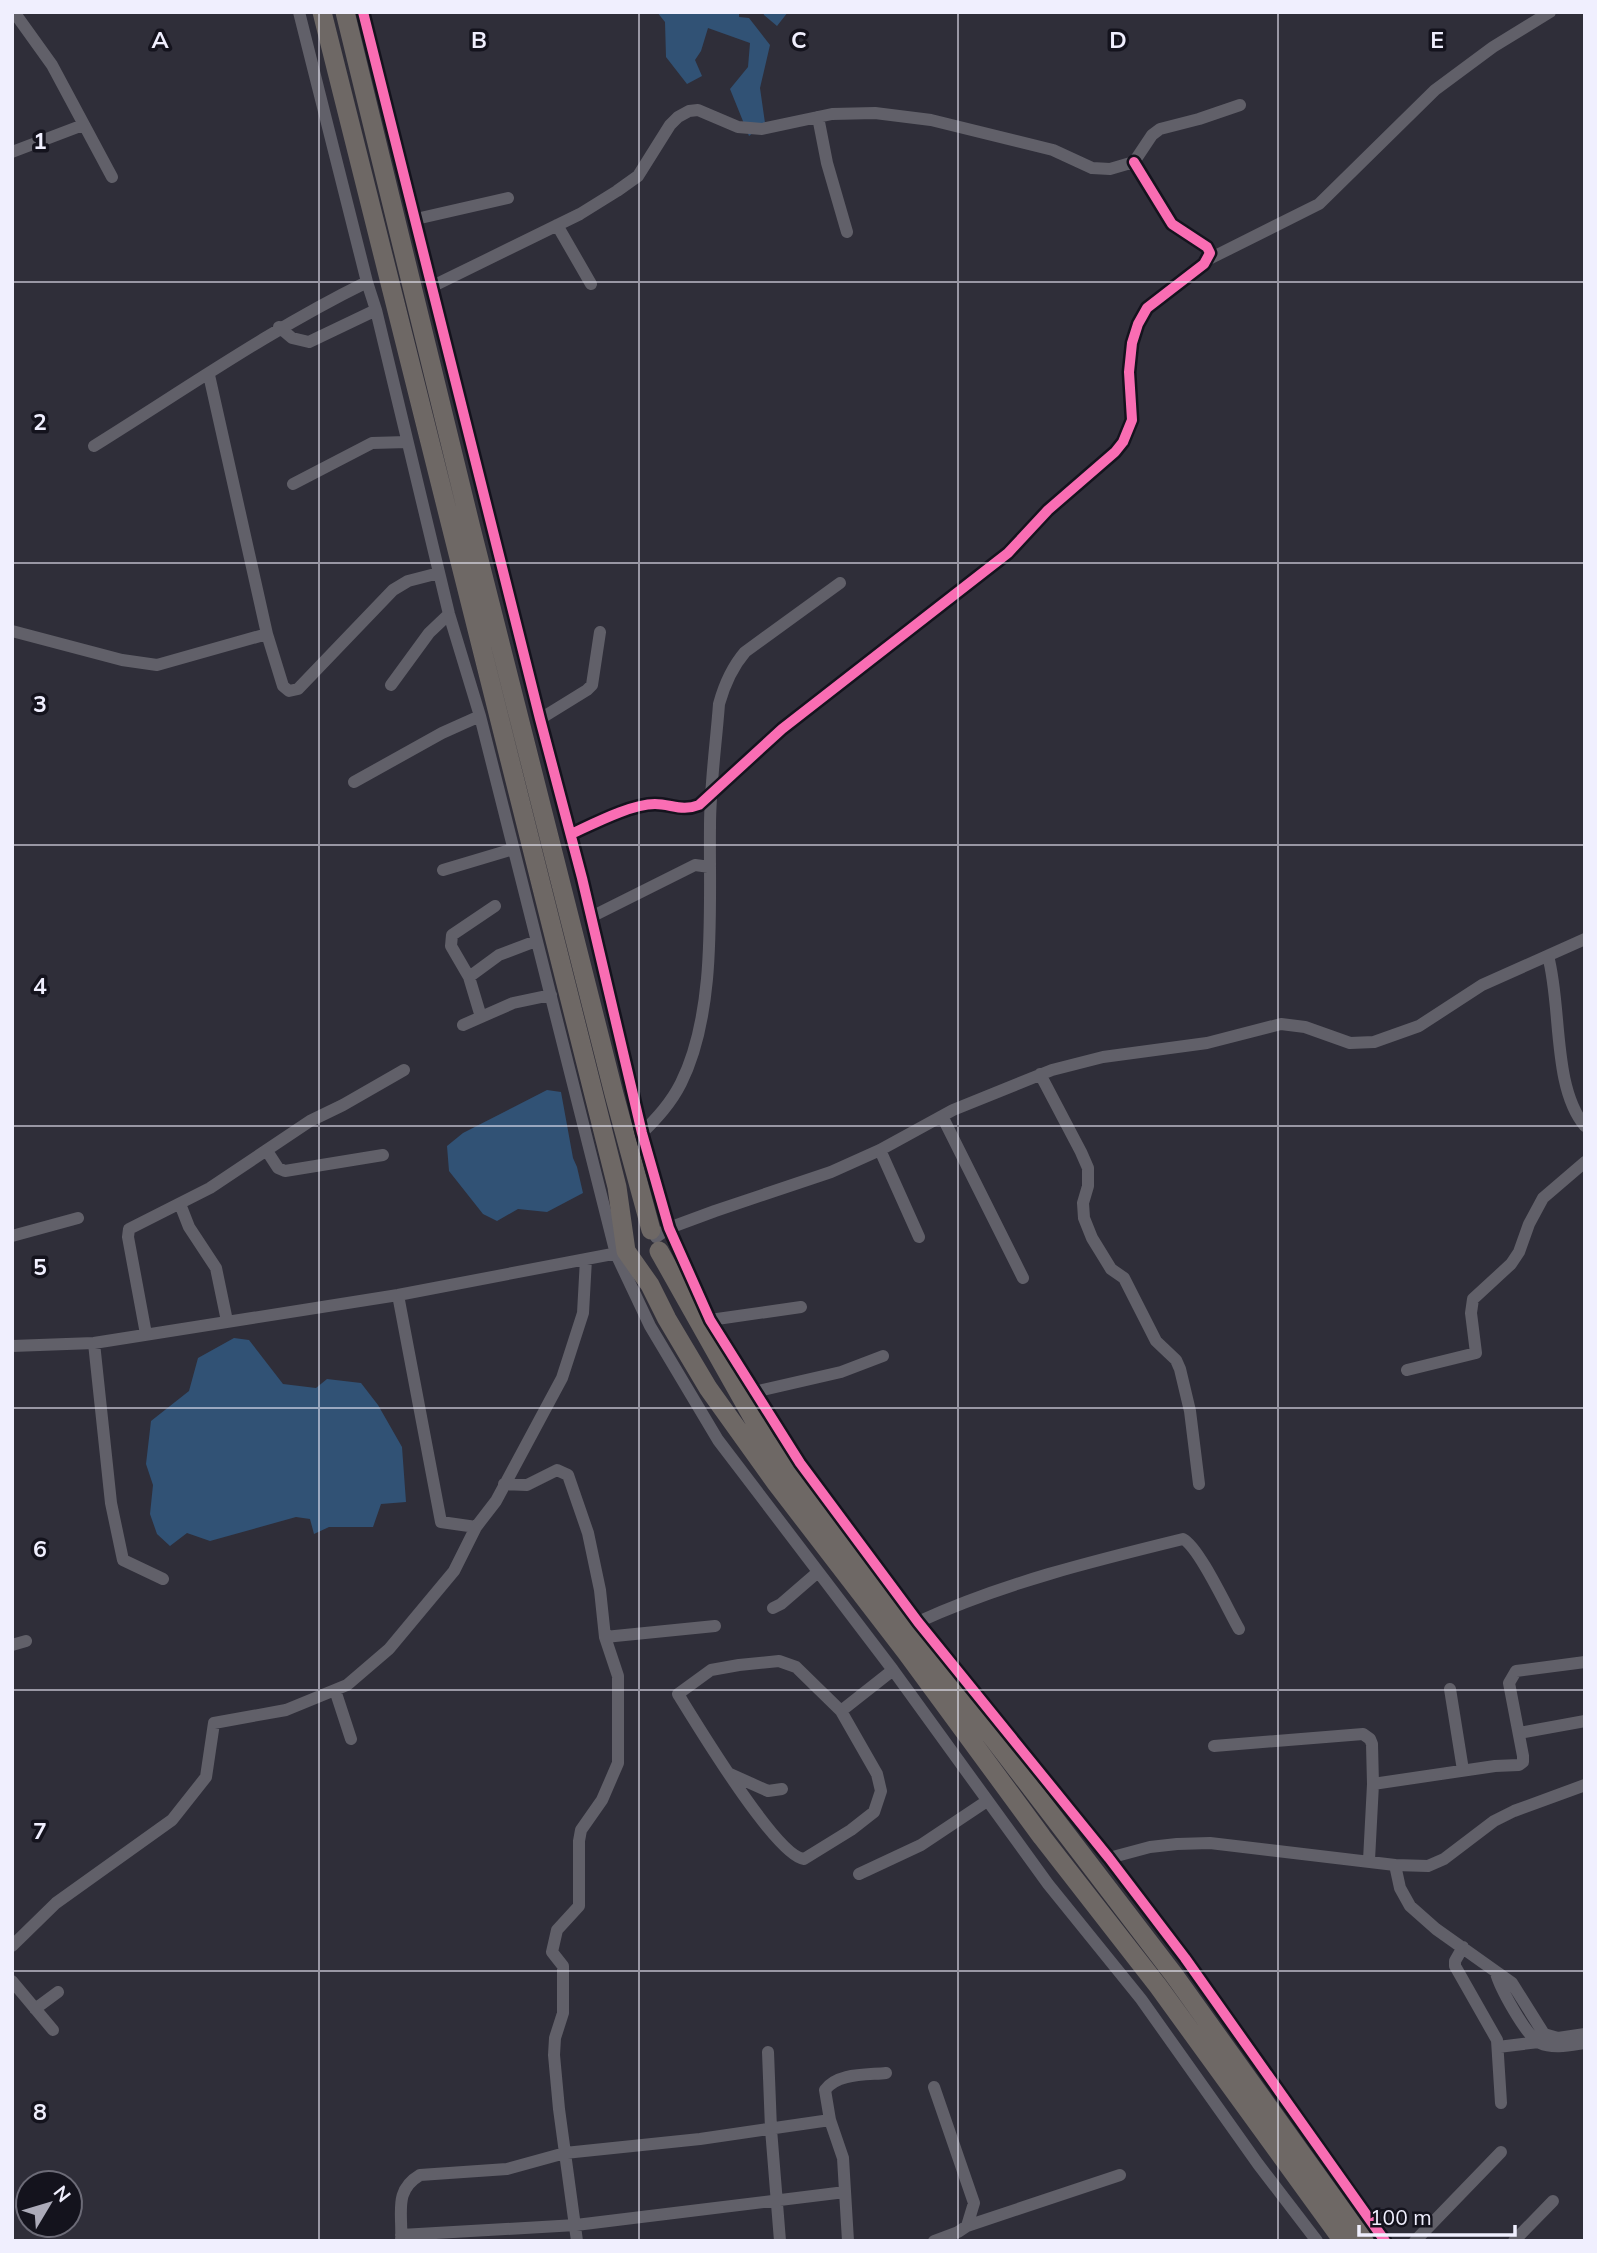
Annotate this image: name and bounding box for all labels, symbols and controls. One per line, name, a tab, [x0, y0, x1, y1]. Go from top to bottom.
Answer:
text: A	[151, 25, 169, 54]
text: B	[471, 25, 487, 54]
text: C	[791, 25, 807, 54]
text: D	[1109, 25, 1127, 54]
text: E	[1430, 25, 1444, 54]
text: 1	[33, 126, 47, 155]
text: 2	[33, 407, 47, 436]
text: 3	[33, 689, 47, 718]
text: 4	[33, 971, 47, 1000]
text: 5	[33, 1252, 47, 1281]
text: 6	[33, 1534, 47, 1563]
text: 7	[33, 1816, 47, 1845]
text: 8	[33, 2097, 47, 2126]
north arrow	[14, 2169, 84, 2239]
text: N	[49, 2180, 76, 2207]
scale bar	[1359, 2194, 1515, 2238]
text: 100 m	[1370, 2204, 1432, 2230]

